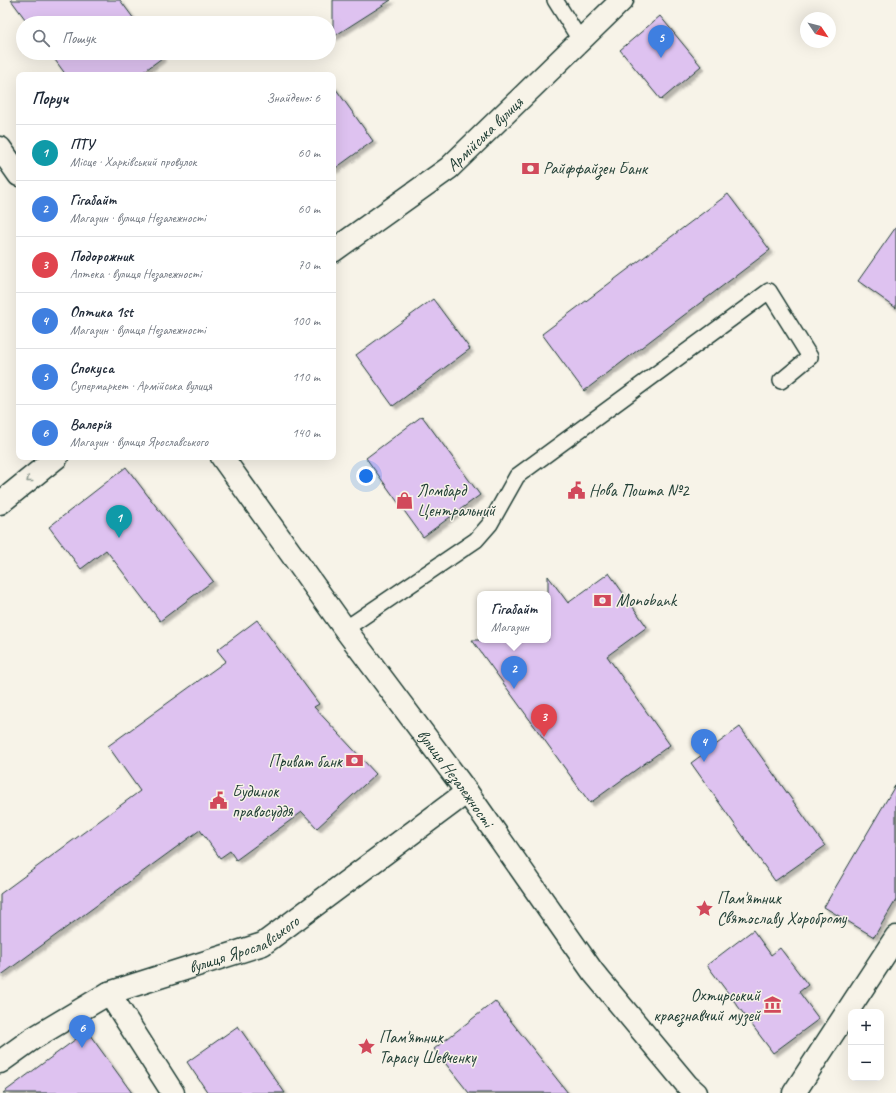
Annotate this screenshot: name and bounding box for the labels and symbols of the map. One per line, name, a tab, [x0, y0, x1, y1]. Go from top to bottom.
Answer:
north arrow	[800, 12, 836, 48]
pin: 5	[648, 25, 674, 58]
street label: Армійська вулиця	[442, 91, 528, 176]
bank icon: Райффайзен Банк	[520, 158, 540, 178]
place label: Райффайзен Банк	[543, 158, 649, 180]
your location	[356, 466, 376, 486]
one-way arrow	[26, 475, 33, 482]
place label: Ломбард Центральний	[417, 480, 496, 521]
public building icon: Нова Пошта №2	[566, 480, 586, 500]
place label: Нова Пошта №2	[589, 480, 690, 501]
shop icon: Ломбард Центральний	[394, 490, 414, 510]
pin: 1	[106, 505, 132, 538]
bank icon: Monobank	[593, 590, 613, 610]
place label: Monobank	[616, 590, 678, 611]
pin: 2	[501, 656, 527, 689]
pin: 3	[531, 704, 557, 737]
street label: вулиця Незалежності	[413, 725, 500, 833]
pin: 4	[691, 729, 717, 762]
place label: Приват банк	[269, 751, 344, 772]
bank icon: Приват банк	[345, 751, 365, 771]
place label: Будинок правосуддя	[232, 781, 293, 822]
public building icon: Будинок правосуддя	[209, 791, 229, 811]
place label: Пам'ятник Святославу Хороброму	[717, 888, 848, 929]
place icon: Пам'ятник Святославу Хороброму	[694, 898, 714, 918]
street label: вулиця Ярославського	[186, 910, 304, 978]
place label: Охтирський краєзнавчий музей	[653, 985, 761, 1027]
museum icon: Охтирський краєзнавчий музей	[763, 995, 783, 1015]
pin: 6	[69, 1015, 95, 1048]
place label: Пам'ятник Тарасу Шевченку	[379, 1027, 477, 1068]
place icon: Пам'ятник Тарасу Шевченку	[356, 1037, 376, 1057]

